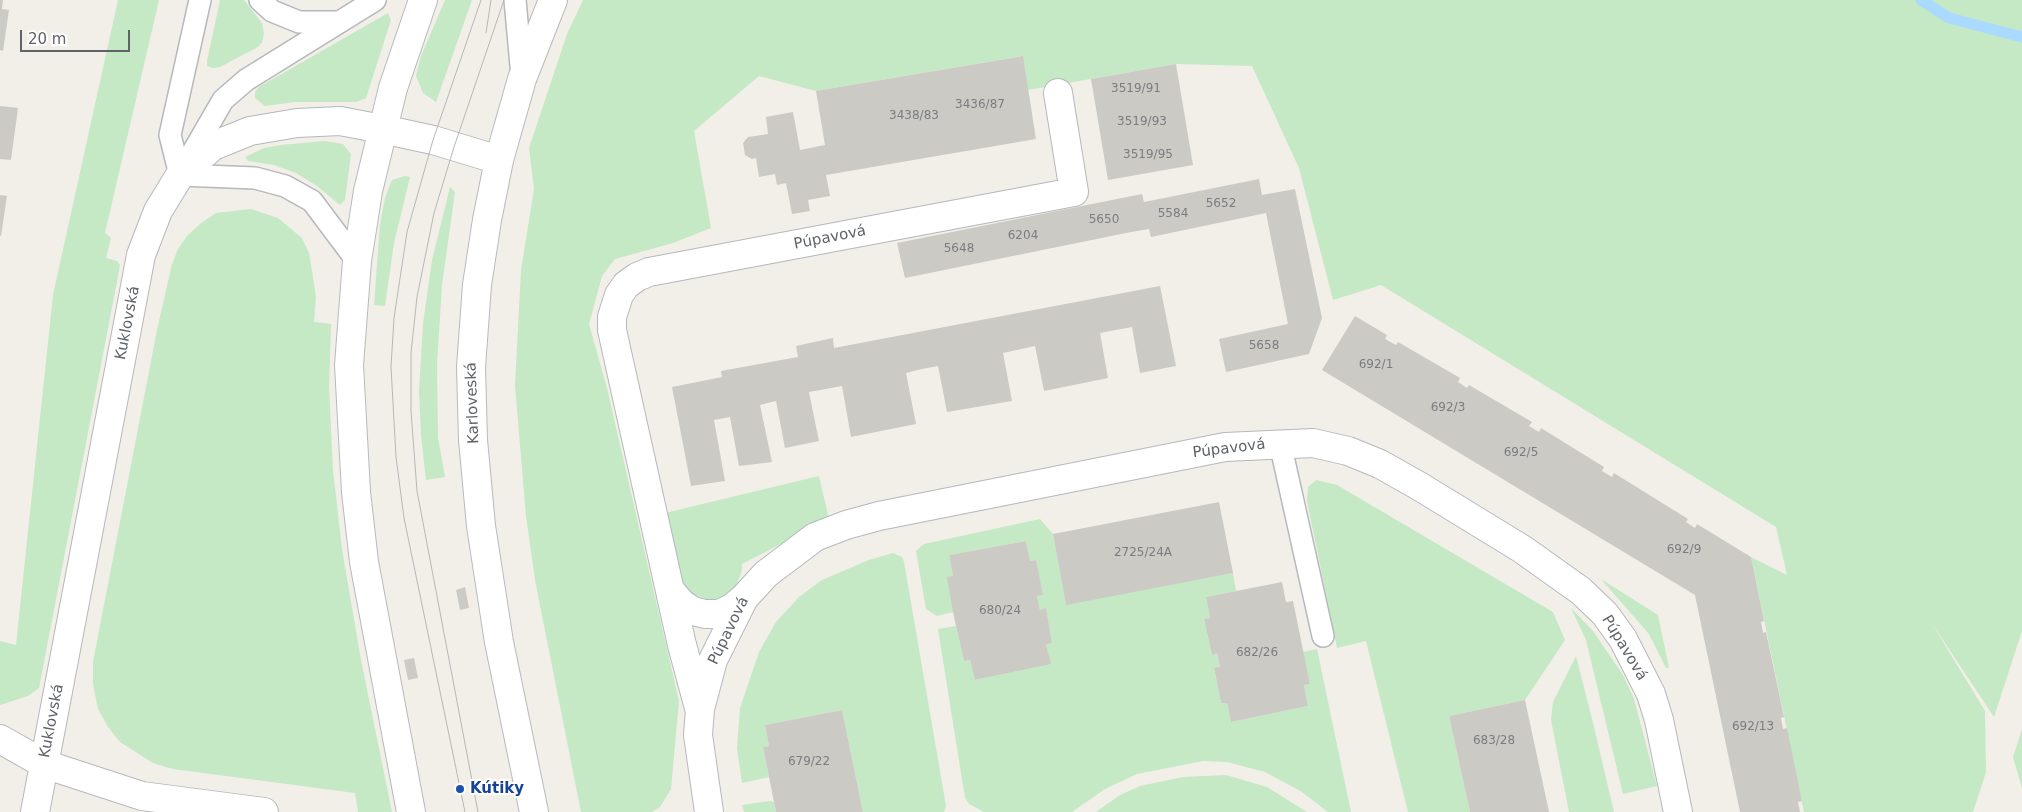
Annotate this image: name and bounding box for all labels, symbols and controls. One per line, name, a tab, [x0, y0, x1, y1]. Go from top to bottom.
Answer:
scale bar	[22, 20, 132, 52]
text: 20 m	[28, 30, 66, 48]
house number: 3519/91	[1111, 82, 1161, 96]
house number: 3436/87	[955, 98, 1005, 112]
house number: 3438/83	[889, 109, 939, 123]
house number: 3519/93	[1117, 115, 1167, 129]
house number: 3519/95	[1123, 148, 1173, 162]
house number: 5652	[1206, 197, 1236, 211]
house number: 5584	[1158, 207, 1188, 221]
house number: 5650	[1089, 213, 1119, 227]
street label: Púpavová	[792, 222, 868, 254]
house number: 6204	[1008, 229, 1038, 243]
house number: 5648	[944, 242, 974, 256]
street label: Kuklovská	[112, 285, 144, 361]
house number: 5658	[1249, 339, 1279, 353]
house number: 692/1	[1359, 358, 1393, 372]
street label: Karloveská	[463, 362, 483, 444]
house number: 692/3	[1431, 401, 1465, 415]
street label: Púpavová	[1192, 436, 1266, 462]
house number: 692/5	[1504, 446, 1538, 460]
house number: 692/9	[1667, 543, 1701, 557]
house number: 2725/24A	[1114, 546, 1172, 560]
street label: Púpavová	[705, 594, 753, 668]
house number: 680/24	[979, 604, 1021, 618]
street label: Púpavová	[1597, 612, 1651, 684]
house number: 682/26	[1236, 646, 1278, 660]
street label: Kuklovská	[36, 683, 68, 759]
house number: 692/13	[1732, 720, 1774, 734]
house number: 683/28	[1473, 734, 1515, 748]
house number: 679/22	[788, 755, 830, 769]
place label: Kútiky	[470, 780, 524, 798]
marker: Kútiky	[454, 783, 466, 795]

